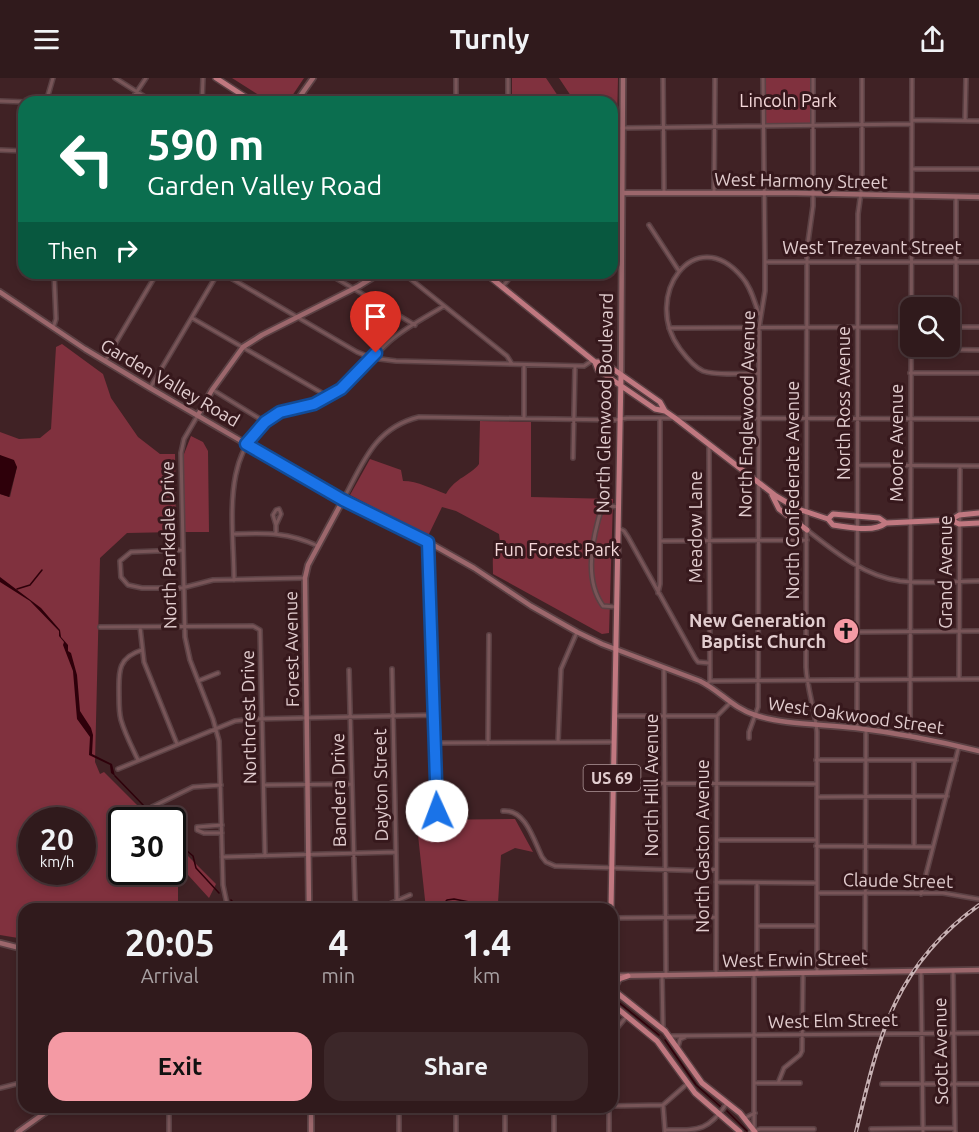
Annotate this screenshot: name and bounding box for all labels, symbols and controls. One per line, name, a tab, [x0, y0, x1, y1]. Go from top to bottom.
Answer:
icon: menu	[30, 23, 63, 56]
icon: share	[916, 23, 949, 56]
text: Turnly	[450, 24, 529, 54]
park label: Lincoln Park	[739, 90, 837, 110]
icon: left	[48, 120, 126, 198]
text: 590 m	[147, 121, 264, 168]
street label: West Harmony Street	[714, 168, 888, 192]
text: Garden Valley Road	[147, 170, 382, 200]
icon: right	[110, 234, 143, 267]
street label: West Trezevant Street	[782, 237, 962, 257]
text: Then	[48, 238, 98, 263]
pin	[350, 291, 401, 353]
street label: North Glenwood Boulevard	[592, 293, 616, 513]
map controls	[900, 297, 960, 357]
button: search	[900, 297, 960, 357]
icon: arrive	[359, 300, 392, 333]
street label: North Englewood Avenue	[734, 310, 758, 518]
street label: North Ross Avenue	[833, 326, 853, 480]
street label: Garden Valley Road	[98, 334, 243, 430]
street label: North Confederate Avenue	[782, 381, 802, 599]
street label: Moore Avenue	[886, 384, 906, 502]
street label: North Parkdale Drive	[157, 461, 179, 629]
street label: Meadow Lane	[685, 471, 705, 583]
street label: Grand Avenue	[935, 515, 955, 629]
park label: Fun Forest Park	[494, 539, 620, 559]
street label: Forest Avenue	[280, 591, 302, 707]
place label: New Generation Baptist Church	[689, 610, 826, 651]
church icon: New Generation Baptist Church	[831, 616, 861, 646]
street label: Northcrest Drive	[237, 650, 259, 784]
street label: West Oakwood Street	[767, 693, 945, 737]
street label: North Hill Avenue	[641, 714, 661, 856]
street label: Dayton Street	[369, 728, 391, 842]
street label: Bandera Drive	[327, 733, 349, 847]
street label: North Gaston Avenue	[692, 759, 712, 933]
road number: US 69	[584, 765, 640, 791]
position arrow	[405, 779, 469, 843]
speed limit sign: 30	[108, 807, 186, 885]
text: 20	[40, 822, 74, 856]
text: km/h	[40, 853, 74, 870]
street label: Claude Street	[843, 869, 953, 891]
text: 20:05	[125, 922, 215, 963]
text: 4	[328, 922, 348, 963]
text: 1.4	[462, 922, 511, 963]
street label: West Erwin Street	[722, 948, 868, 970]
text: Arrival	[141, 964, 199, 987]
text: min	[322, 964, 355, 987]
text: km	[473, 964, 500, 987]
street label: Scott Avenue	[929, 997, 951, 1105]
street label: West Elm Street	[768, 1009, 898, 1031]
button: Exit	[48, 1032, 312, 1101]
button: Share	[324, 1032, 588, 1101]

